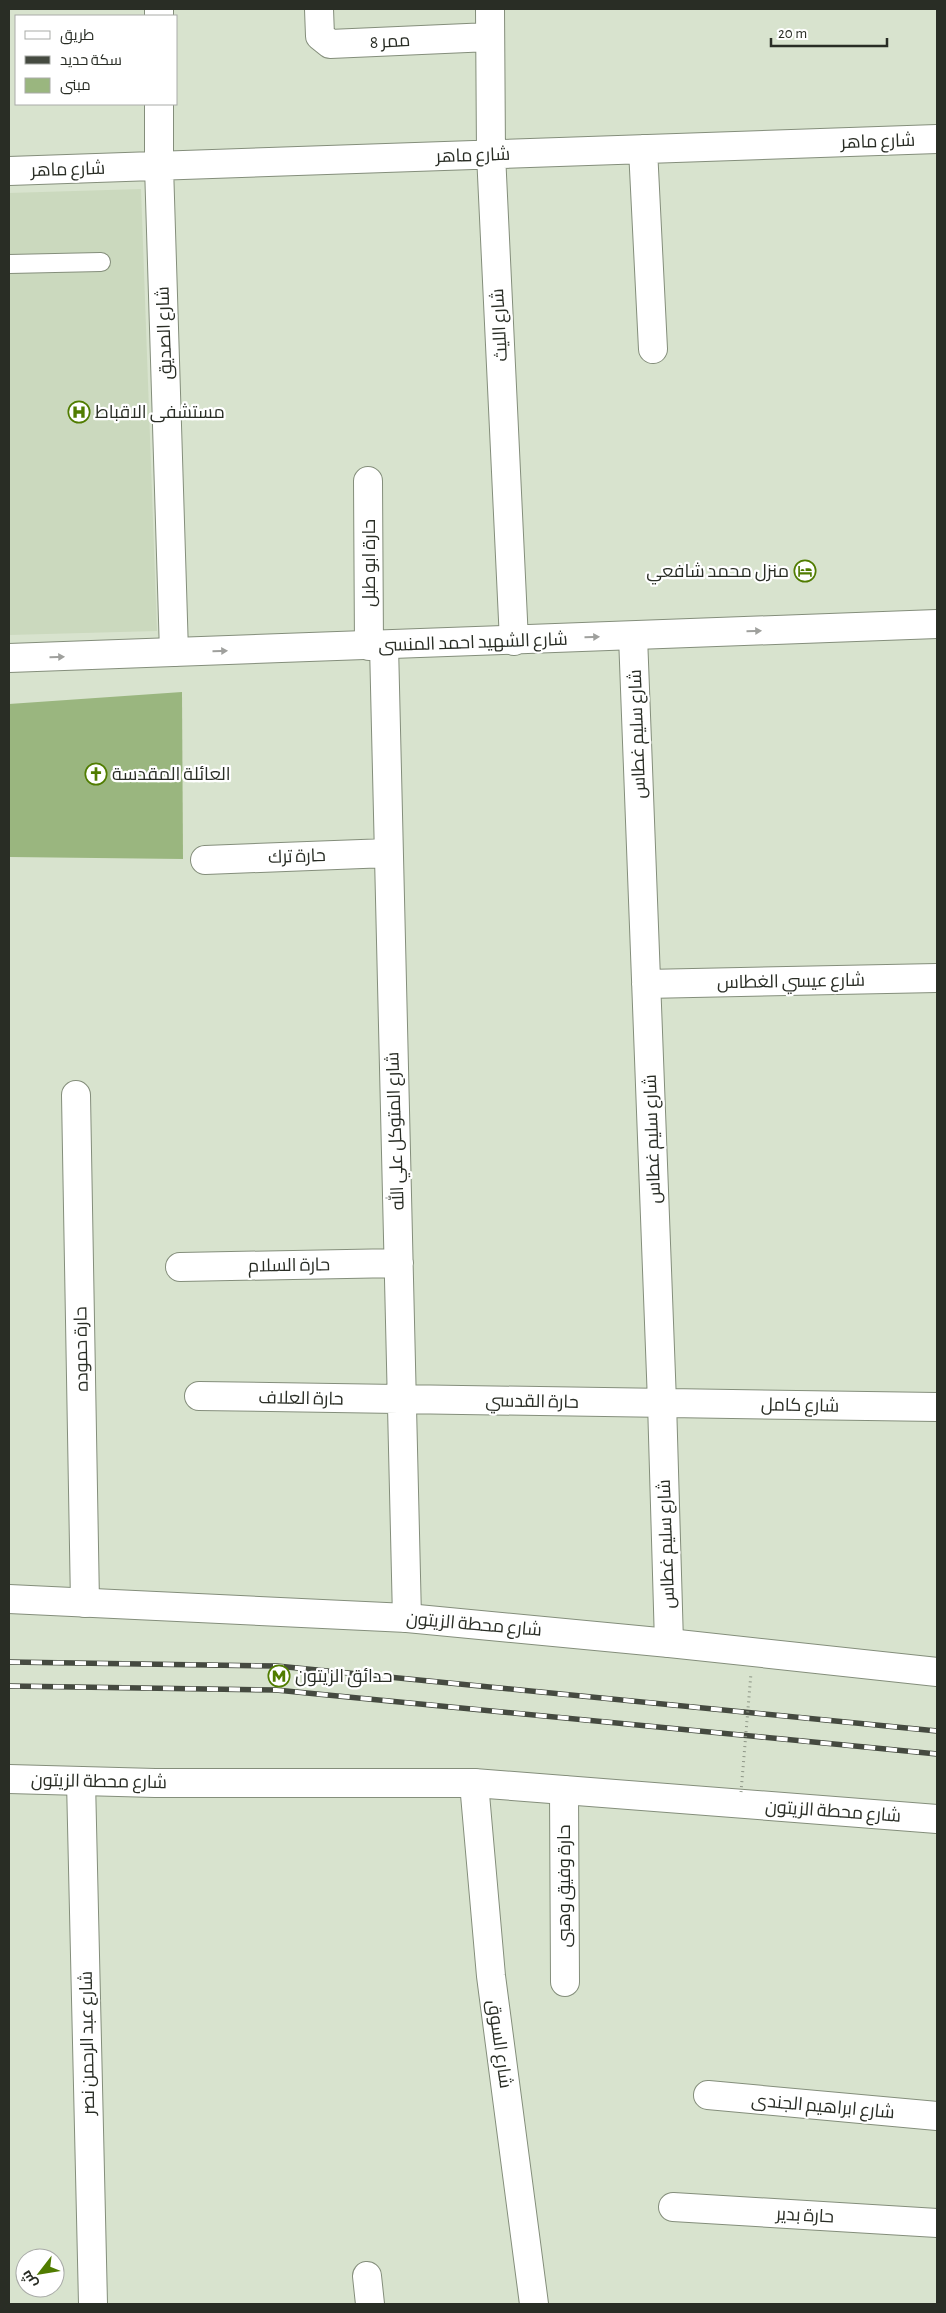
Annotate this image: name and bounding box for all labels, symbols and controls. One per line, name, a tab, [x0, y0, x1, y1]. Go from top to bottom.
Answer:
legend	[15, 15, 178, 105]
scale bar	[771, 15, 887, 47]
text: 20 m	[778, 26, 807, 41]
text: طريق	[60, 28, 94, 45]
street label: ممر 8	[369, 32, 411, 53]
text: سكة حديد	[60, 53, 122, 68]
text: مبنى	[60, 78, 91, 95]
street label: شارع ماهر	[839, 131, 916, 154]
street label: شارع ماهر	[434, 145, 511, 168]
street label: شارع ماهر	[29, 159, 106, 182]
street label: شارع الصديق	[153, 286, 178, 380]
street label: شارع الليث	[488, 288, 513, 362]
hospital icon: مستشفى الاقباط	[67, 400, 91, 424]
place label: مستشفى الاقباط	[95, 403, 225, 423]
street label: حارة ابو طبل	[361, 519, 380, 607]
hotel icon: منزل محمد شافعي	[793, 559, 817, 583]
place label: منزل محمد شافعي	[646, 562, 789, 585]
one-way arrow	[747, 627, 763, 635]
street label: شارع الشهيد احمد المنسى	[378, 630, 568, 657]
one-way arrow	[584, 633, 600, 641]
one-way arrow	[212, 646, 228, 654]
one-way arrow	[50, 652, 66, 660]
street label: شارع سليم غطاس	[626, 669, 651, 799]
church icon: العائلة المقدسة	[84, 762, 108, 786]
place label: العائلة المقدسة	[112, 766, 231, 784]
street label: حارة ترك	[268, 847, 326, 868]
street label: شارع عيسي الغطاس	[717, 971, 865, 995]
street label: شارع المتوكل علي الله	[380, 1051, 412, 1211]
street label: شارع سليم غطاس	[641, 1074, 666, 1204]
street label: حارة السلام	[248, 1256, 330, 1278]
street label: حارة حموده	[72, 1306, 93, 1392]
street label: حارة العلاف	[258, 1389, 344, 1410]
street label: حارة القدسي	[485, 1392, 579, 1415]
street label: شارع كامل	[761, 1395, 839, 1418]
street label: شارع سليم غطاس	[655, 1479, 680, 1609]
street label: شارع محطة الزيتون	[405, 1609, 543, 1642]
metro station icon: حدائق الزيتون	[267, 1664, 291, 1688]
place label: حدائق الزيتون	[295, 1668, 392, 1688]
street label: شارع محطة الزيتون	[31, 1771, 167, 1794]
street label: شارع محطة الزيتون	[764, 1797, 902, 1828]
street label: حارة وفيق وهبى	[556, 1825, 576, 1947]
street label: شارع عبد الرحمن نصر	[77, 1971, 100, 2116]
street label: شارع السوق	[482, 1999, 515, 2090]
street label: شارع ابراهيم الجندى	[750, 2091, 895, 2124]
street label: حارة بدير	[774, 2205, 834, 2228]
north arrow	[15, 2248, 65, 2298]
text: ش	[17, 2267, 41, 2292]

